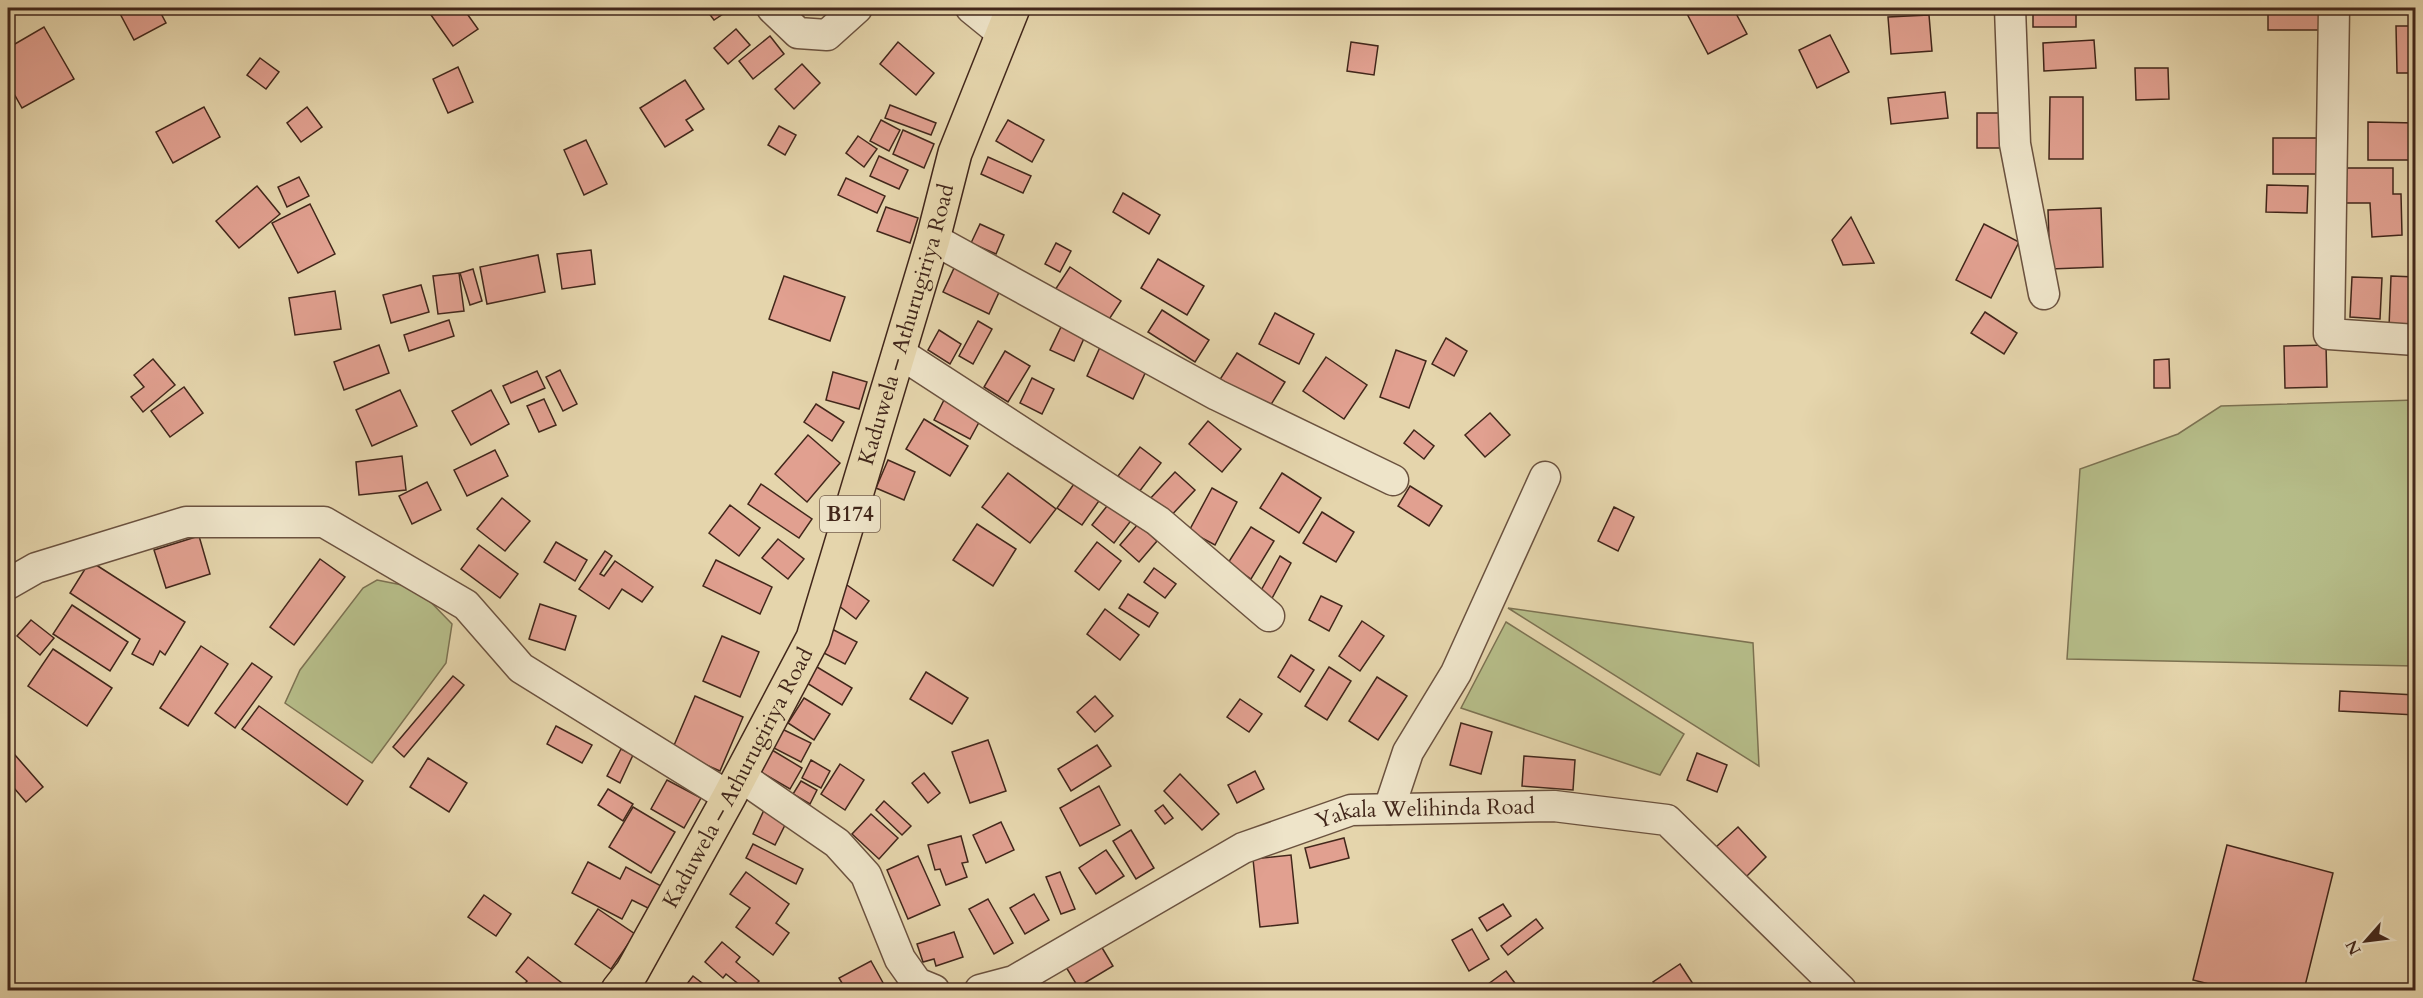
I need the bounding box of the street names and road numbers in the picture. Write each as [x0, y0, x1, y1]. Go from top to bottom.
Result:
street label: Kaduwela – Athurugiriya Road [851, 180, 962, 468]
road number: B174 [820, 496, 880, 532]
street label: Kaduwela – Athurugiriya Road [655, 642, 820, 913]
street label: Yakala Welihinda Road [1311, 791, 1535, 836]

